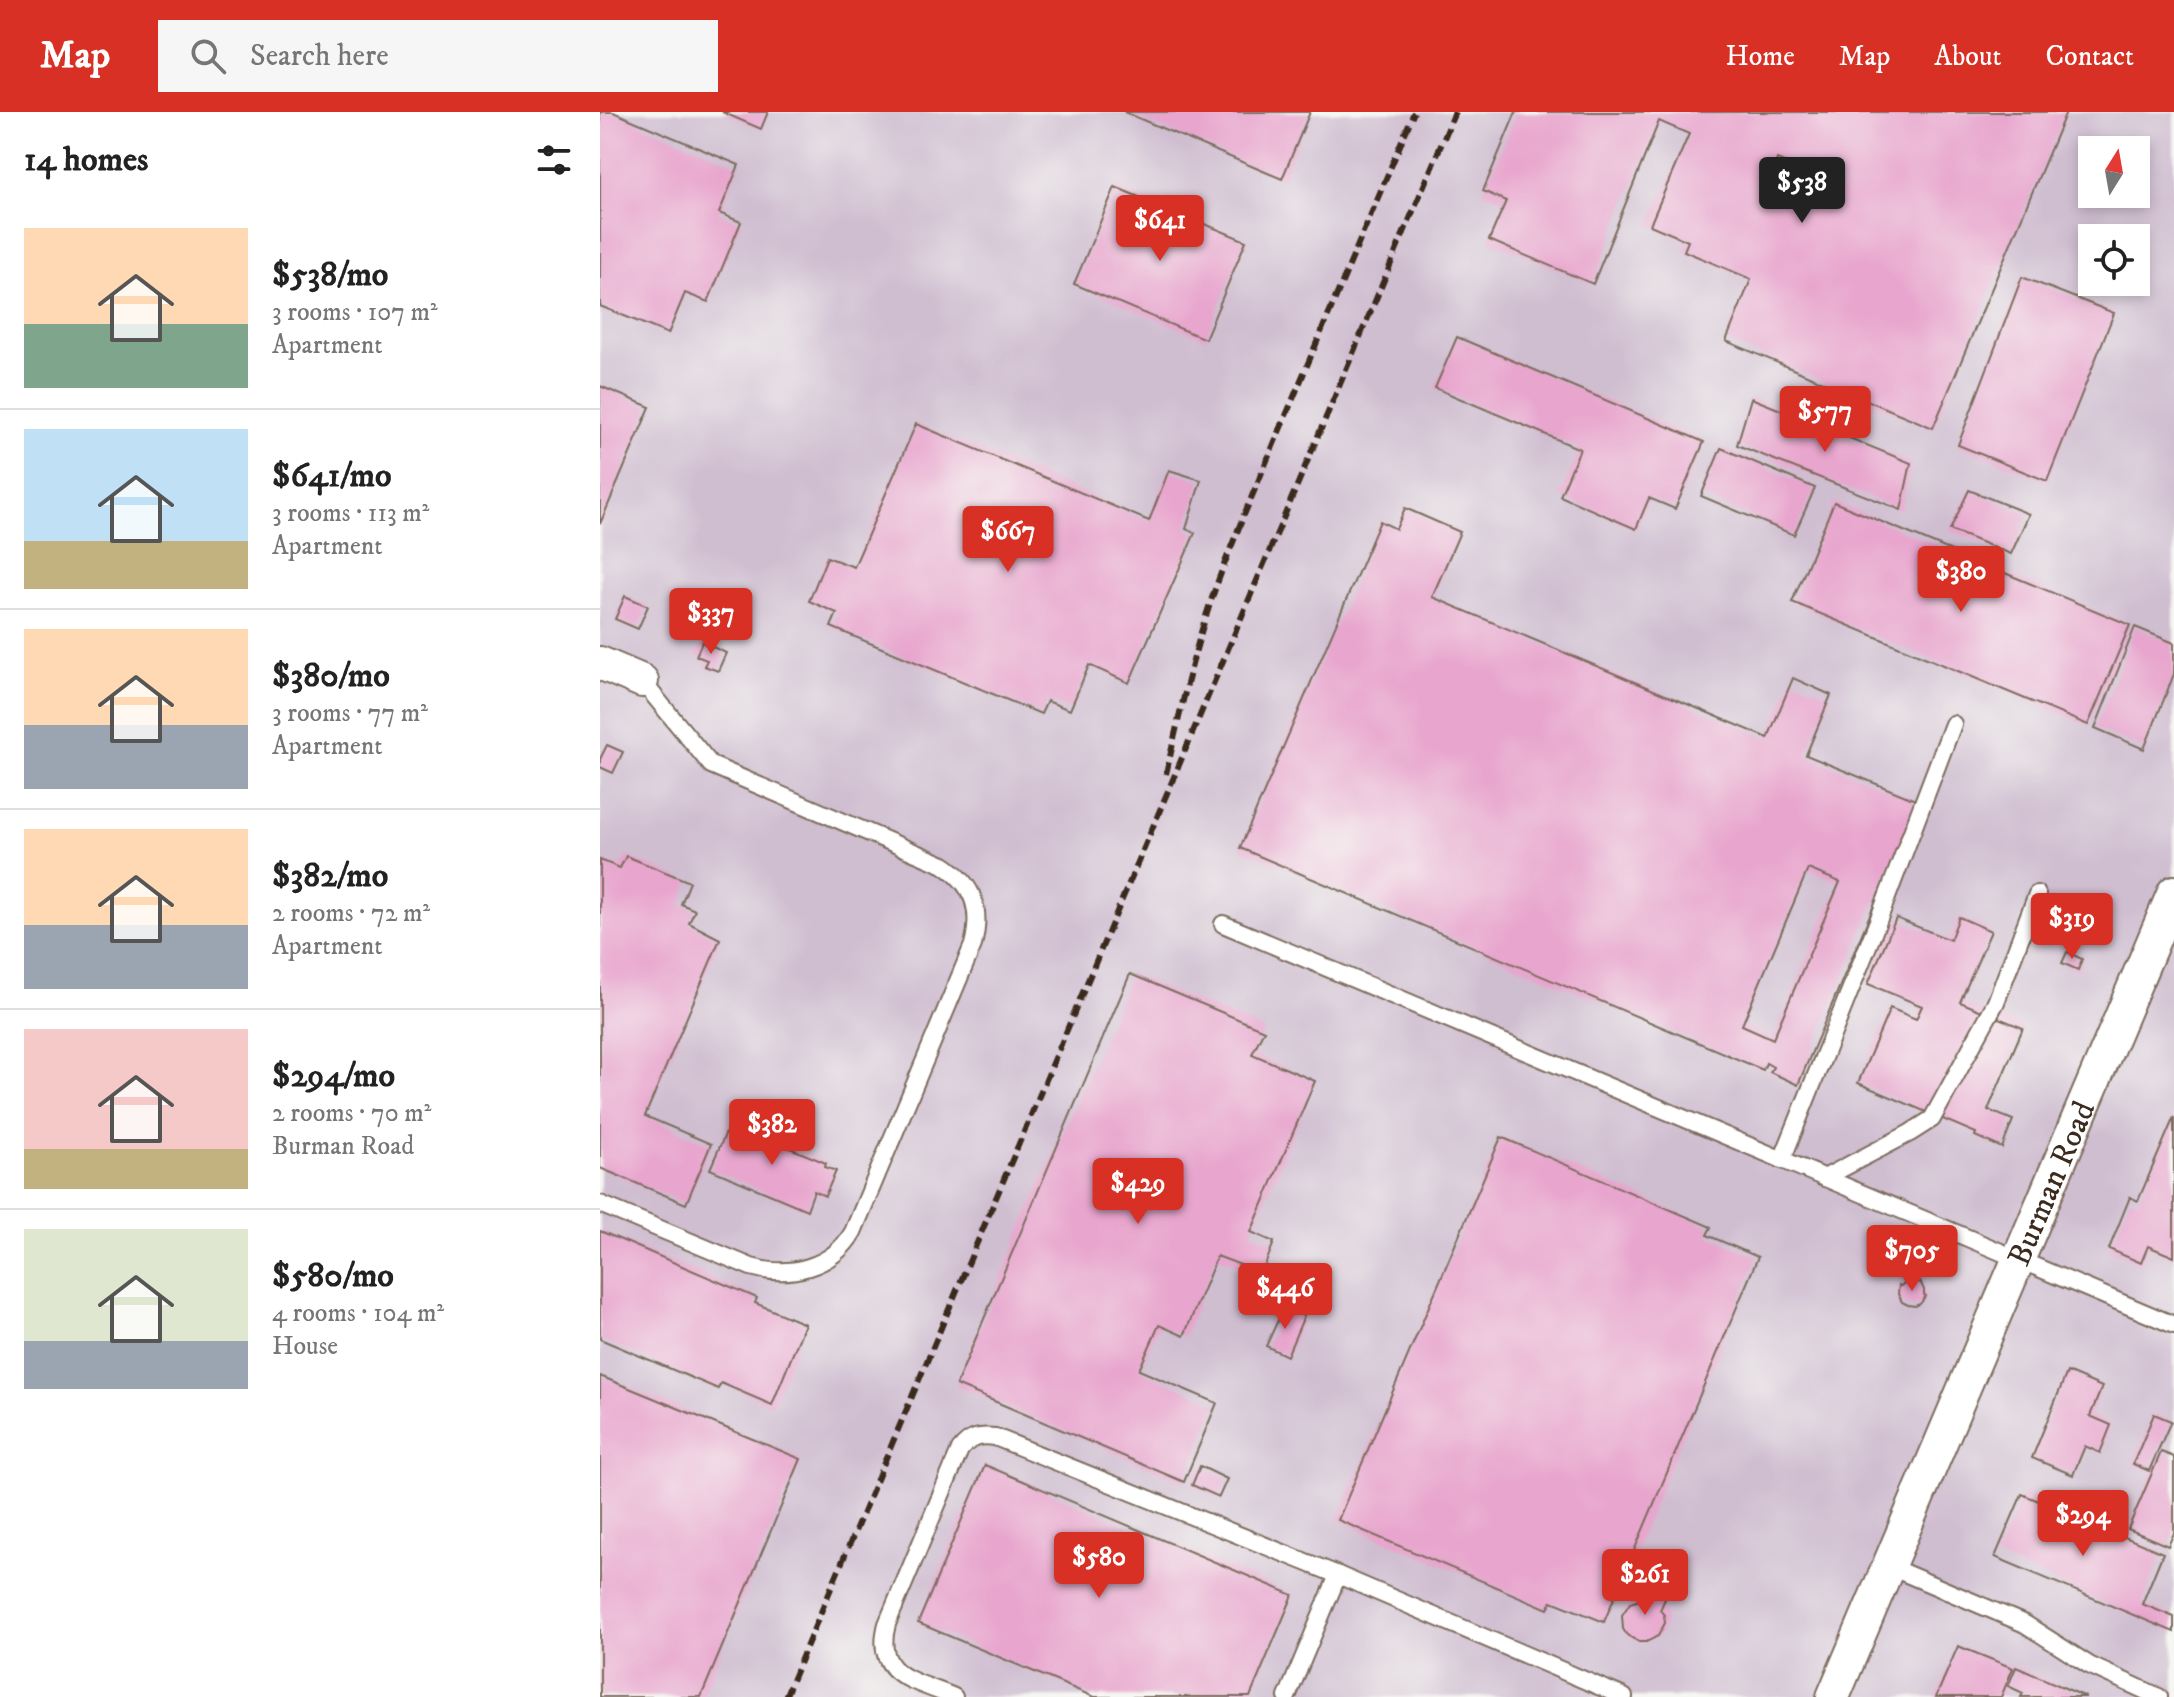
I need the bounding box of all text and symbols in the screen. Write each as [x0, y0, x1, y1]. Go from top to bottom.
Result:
search box [158, 20, 718, 92]
text: Map [40, 32, 110, 80]
icon: search [186, 34, 230, 78]
text: Search here [250, 38, 389, 75]
text: Home [1726, 39, 1795, 74]
text: Map [1839, 39, 1890, 74]
text: About [1934, 39, 2001, 74]
text: Contact [2045, 39, 2134, 74]
north arrow [2078, 136, 2150, 208]
map controls [2078, 136, 2150, 296]
icon: filters [532, 138, 576, 182]
text: 14 homes [24, 139, 148, 181]
pin: $538 [1755, 157, 1849, 225]
text: $538 [1777, 166, 1827, 199]
pin: $641 [1113, 195, 1207, 263]
text: $641 [1134, 204, 1186, 237]
button: locate [2078, 224, 2150, 296]
text: $538/mo [272, 254, 388, 296]
icon: home [88, 260, 184, 356]
text: 3 rooms · 107 m² [272, 296, 438, 329]
text: Apartment [272, 329, 383, 362]
pin: $577 [1778, 386, 1872, 454]
text: $577 [1798, 395, 1852, 428]
text: $641/mo [272, 455, 392, 497]
icon: home [88, 461, 184, 557]
text: 3 rooms · 113 m² [272, 497, 429, 530]
pin: $667 [961, 506, 1055, 574]
text: $667 [981, 515, 1035, 548]
text: Apartment [272, 530, 383, 563]
pin: $380 [1914, 546, 2008, 614]
text: $380 [1936, 555, 1986, 588]
pin: $337 [664, 588, 758, 656]
text: $337 [687, 597, 735, 630]
text: $380/mo [272, 655, 390, 697]
icon: home [88, 661, 184, 757]
text: 3 rooms · 77 m² [272, 697, 428, 730]
text: Apartment [272, 730, 383, 763]
text: $382/mo [272, 855, 388, 897]
icon: home [88, 861, 184, 957]
pin: $319 [2025, 893, 2119, 961]
text: 2 rooms · 72 m² [272, 897, 430, 930]
text: $319 [2049, 902, 2095, 935]
text: Apartment [272, 930, 383, 963]
text: $294/mo [272, 1055, 395, 1097]
icon: home [88, 1061, 184, 1157]
street label: Burman Road [2000, 1096, 2105, 1272]
text: 2 rooms · 70 m² [272, 1097, 431, 1130]
pin: $382 [725, 1099, 819, 1167]
text: $382 [747, 1108, 797, 1141]
text: Burman Road [272, 1130, 414, 1163]
pin: $429 [1091, 1158, 1185, 1226]
text: $429 [1111, 1167, 1165, 1200]
pin: $705 [1865, 1225, 1959, 1293]
text: $705 [1885, 1234, 1939, 1267]
text: $580/mo [272, 1255, 394, 1297]
icon: home [88, 1261, 184, 1357]
pin: $446 [1238, 1263, 1332, 1331]
text: $446 [1256, 1272, 1314, 1305]
text: 4 rooms · 104 m² [272, 1297, 444, 1330]
text: House [272, 1330, 338, 1363]
pin: $294 [2036, 1490, 2130, 1558]
text: $294 [2056, 1499, 2110, 1532]
pin: $580 [1052, 1532, 1146, 1600]
text: $580 [1072, 1541, 1126, 1574]
pin: $261 [1598, 1549, 1692, 1617]
text: $261 [1620, 1558, 1670, 1591]

